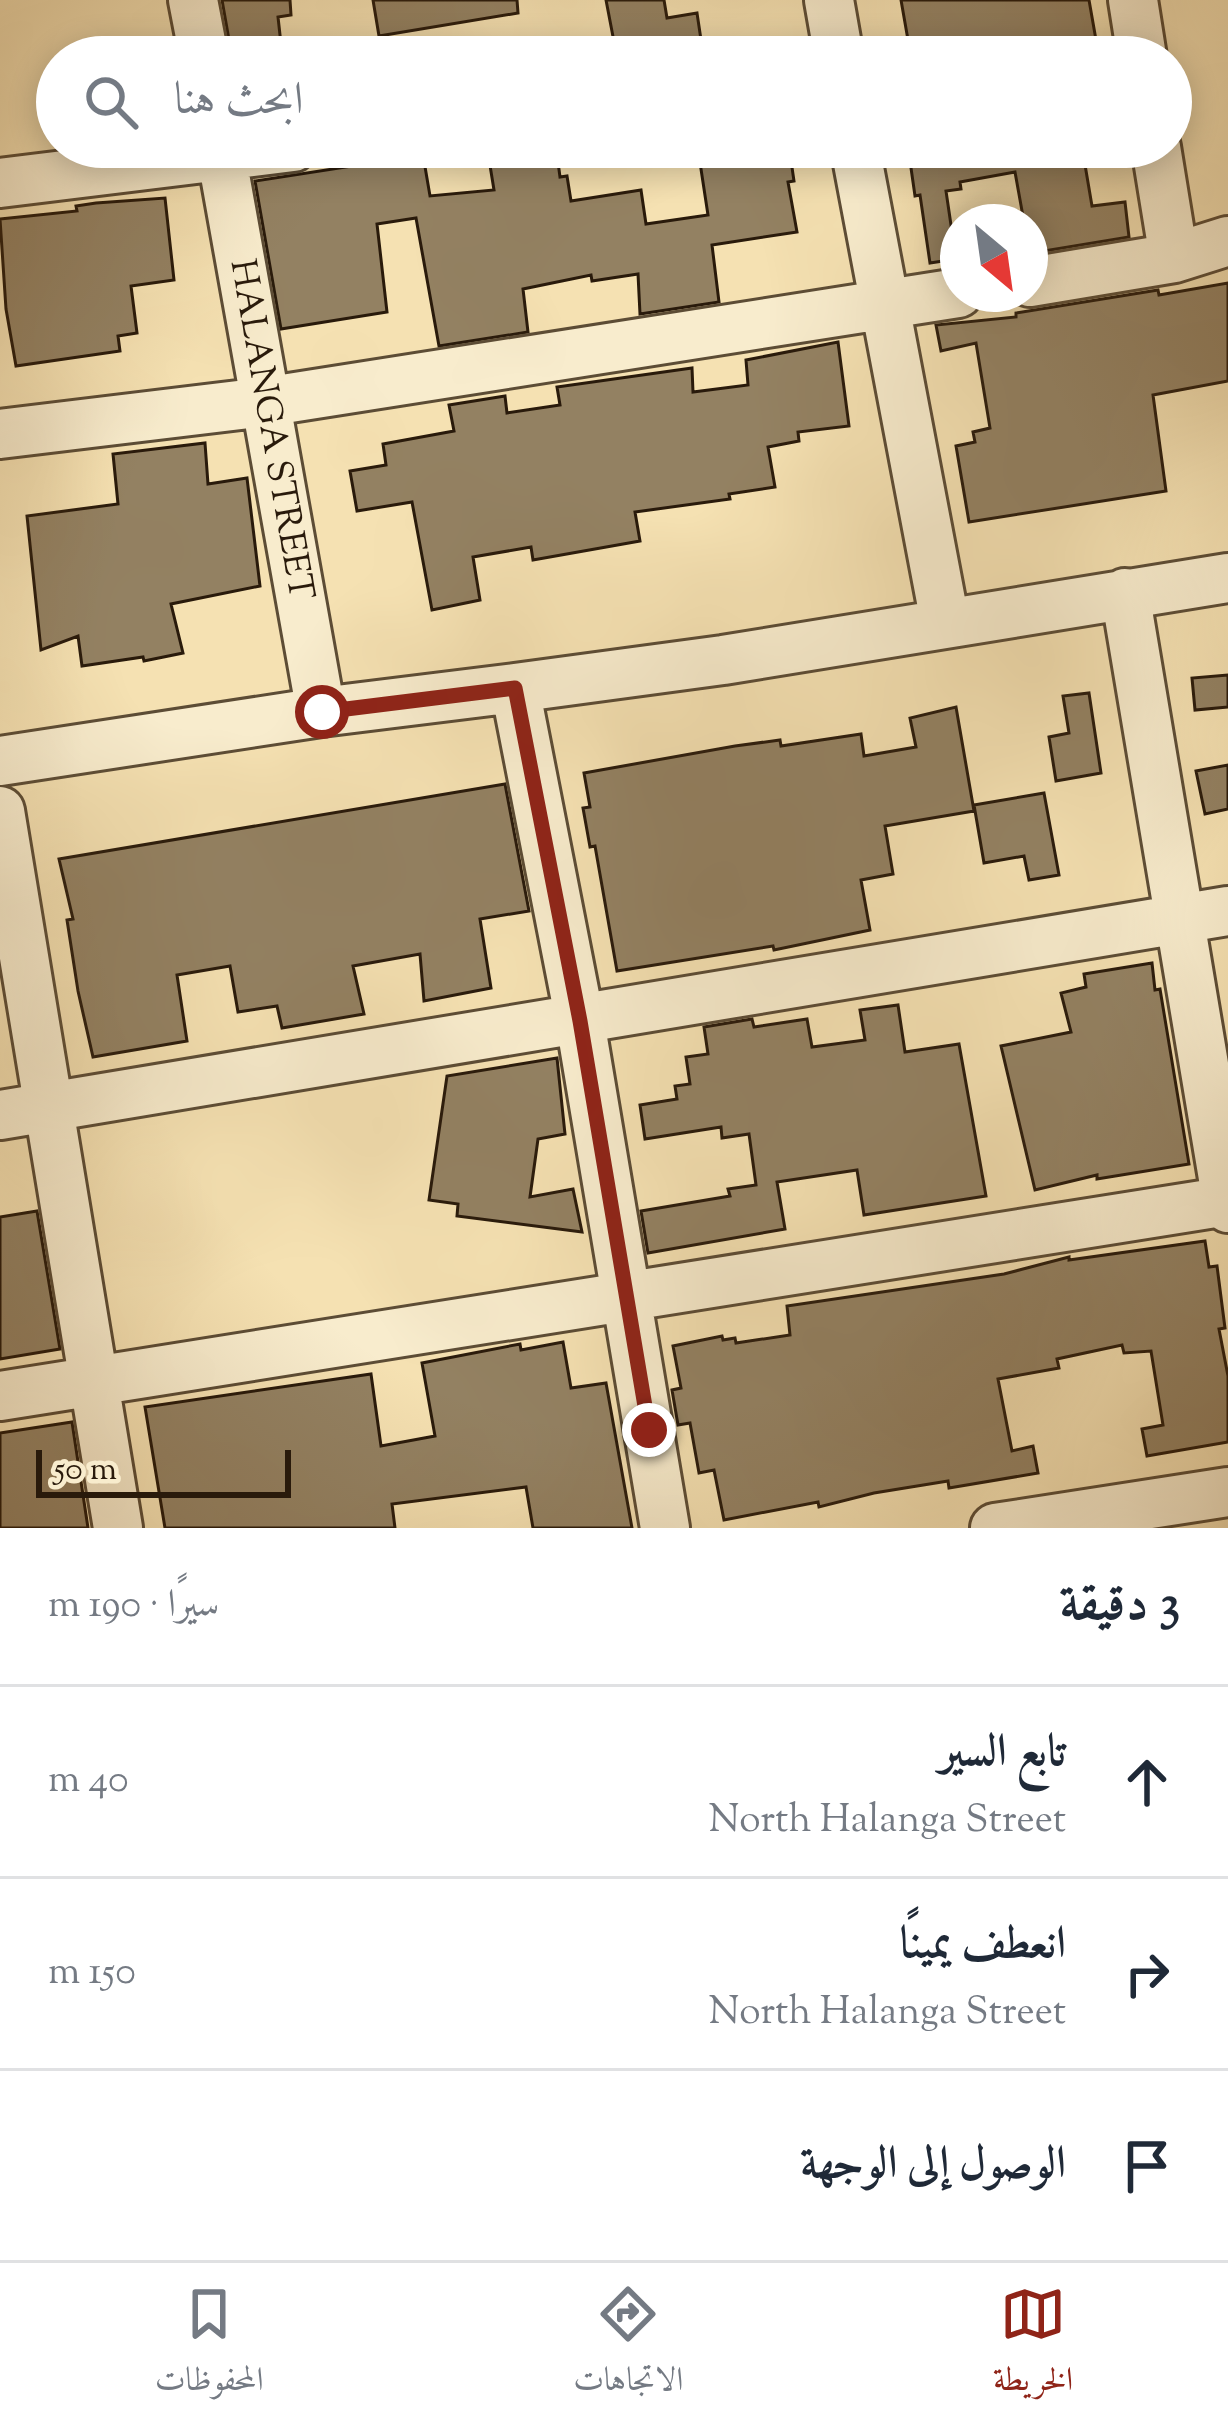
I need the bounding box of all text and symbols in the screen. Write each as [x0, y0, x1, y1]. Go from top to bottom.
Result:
search box [36, 36, 1192, 168]
icon: search [78, 69, 144, 135]
text: ابحث هنا [174, 70, 304, 135]
north arrow [940, 204, 1048, 312]
street label: HALANGA STREET [214, 256, 326, 604]
route start [295, 685, 349, 739]
route end [622, 1403, 676, 1457]
scale bar [36, 1444, 291, 1497]
text: 50 m [54, 1447, 117, 1495]
text: 3 دقيقة [1059, 1570, 1180, 1643]
text: سيرًا · 190 m [48, 1579, 220, 1635]
text: تابع السير [939, 1722, 1066, 1787]
icon: ahead [1114, 1749, 1180, 1815]
text: 40 m [48, 1754, 129, 1810]
text: North Halanga Street [709, 1794, 1066, 1850]
text: انعطف يمينًا [900, 1914, 1066, 1979]
icon: right [1114, 1941, 1180, 2007]
text: 150 m [48, 1946, 136, 2002]
text: North Halanga Street [709, 1986, 1066, 2042]
icon: arrive [1114, 2133, 1180, 2199]
text: الوصول إلى الوجهة [800, 2134, 1066, 2199]
tab: المحفوظات [155, 2281, 264, 2411]
tab: الاتجاهات [573, 2281, 683, 2411]
tab: الخريطة [993, 2281, 1073, 2411]

